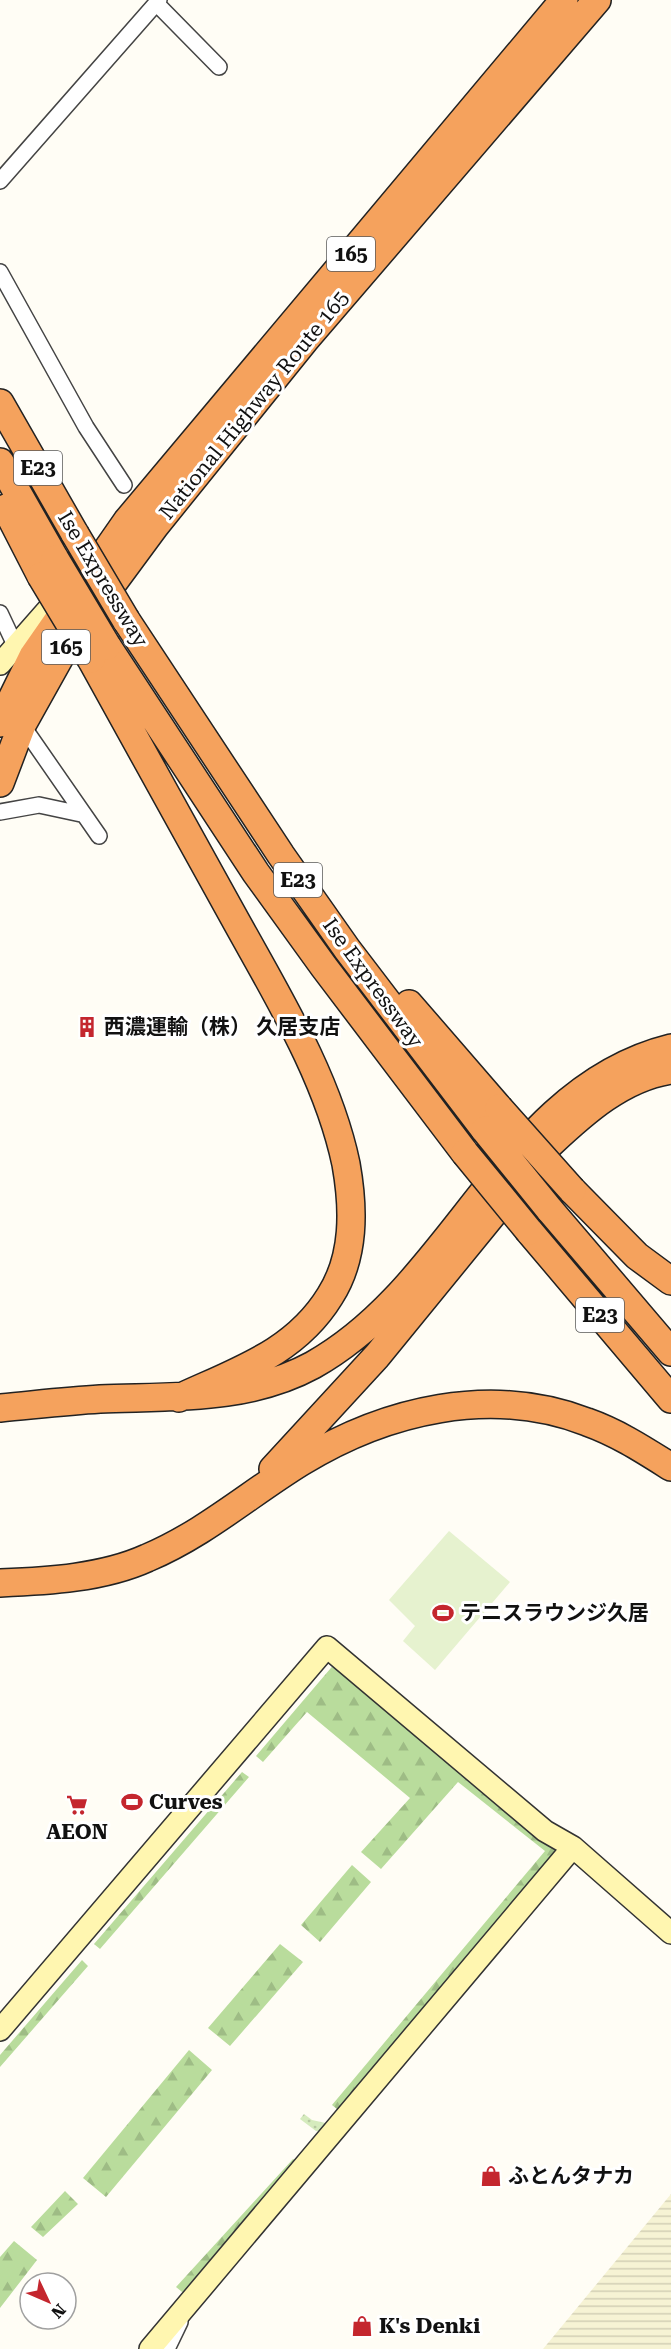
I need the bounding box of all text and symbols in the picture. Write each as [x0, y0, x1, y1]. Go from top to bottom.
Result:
road number: 165 [327, 237, 375, 271]
street label: National Highway Route 165 [154, 286, 354, 524]
road number: E23 [14, 451, 62, 485]
street label: Ise Expressway [53, 507, 153, 652]
road number: 165 [42, 630, 90, 664]
road number: E23 [274, 863, 322, 897]
street label: Ise Expressway [318, 914, 428, 1053]
building icon: 西濃運輸（株） 久居支店 [75, 1015, 99, 1039]
place label: 西濃運輸（株） 久居支店 [104, 1015, 340, 1039]
road number: E23 [576, 1298, 624, 1332]
sports icon: テニスラウンジ久居 [431, 1601, 455, 1625]
place label: テニスラウンジ久居 [460, 1601, 649, 1625]
sports icon: Curves [120, 1790, 144, 1814]
place label: Curves [149, 1790, 223, 1814]
supermarket icon: AEON [65, 1793, 89, 1817]
place label: AEON [46, 1820, 108, 1844]
shop icon: ふとんタナカ [479, 2164, 503, 2188]
place label: ふとんタナカ [508, 2164, 634, 2188]
north arrow [18, 2271, 78, 2331]
text: N [47, 2300, 70, 2322]
shop icon: K's Denki [350, 2314, 374, 2338]
place label: K's Denki [379, 2314, 480, 2338]

